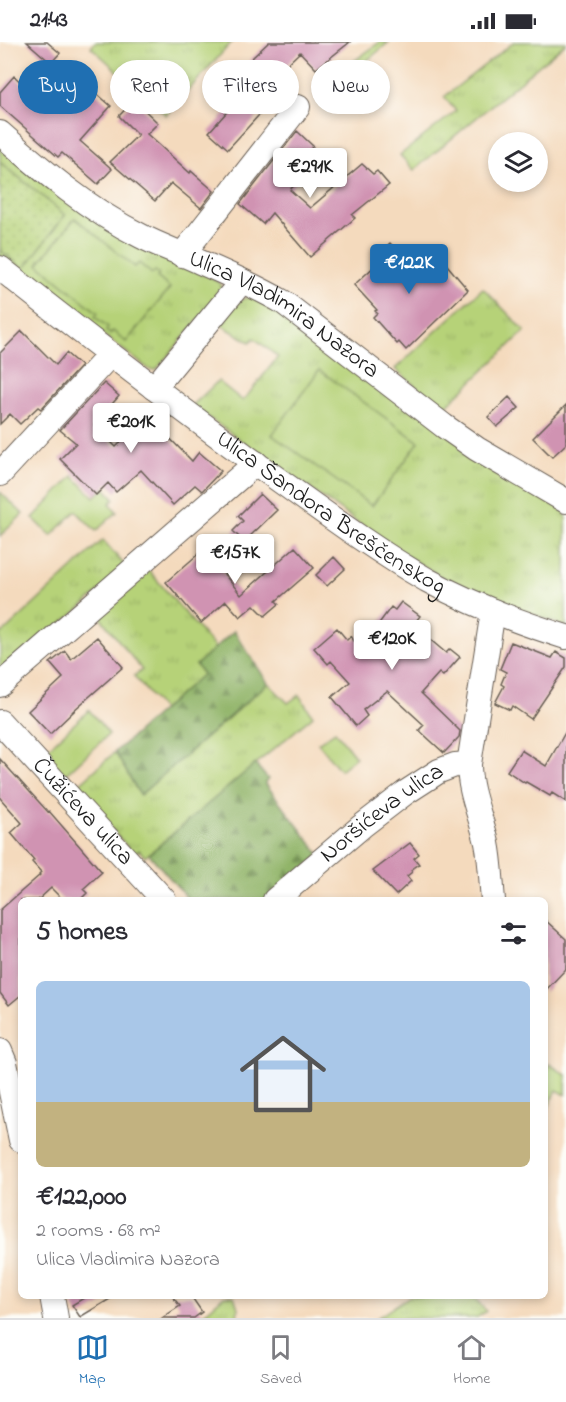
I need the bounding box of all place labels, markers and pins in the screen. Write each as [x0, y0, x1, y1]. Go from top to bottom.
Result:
pin: €291K [268, 148, 352, 199]
pin: €122K [367, 244, 451, 295]
pin: €201K [89, 403, 173, 454]
pin: €157K [193, 534, 277, 585]
pin: €120K [350, 620, 434, 671]

